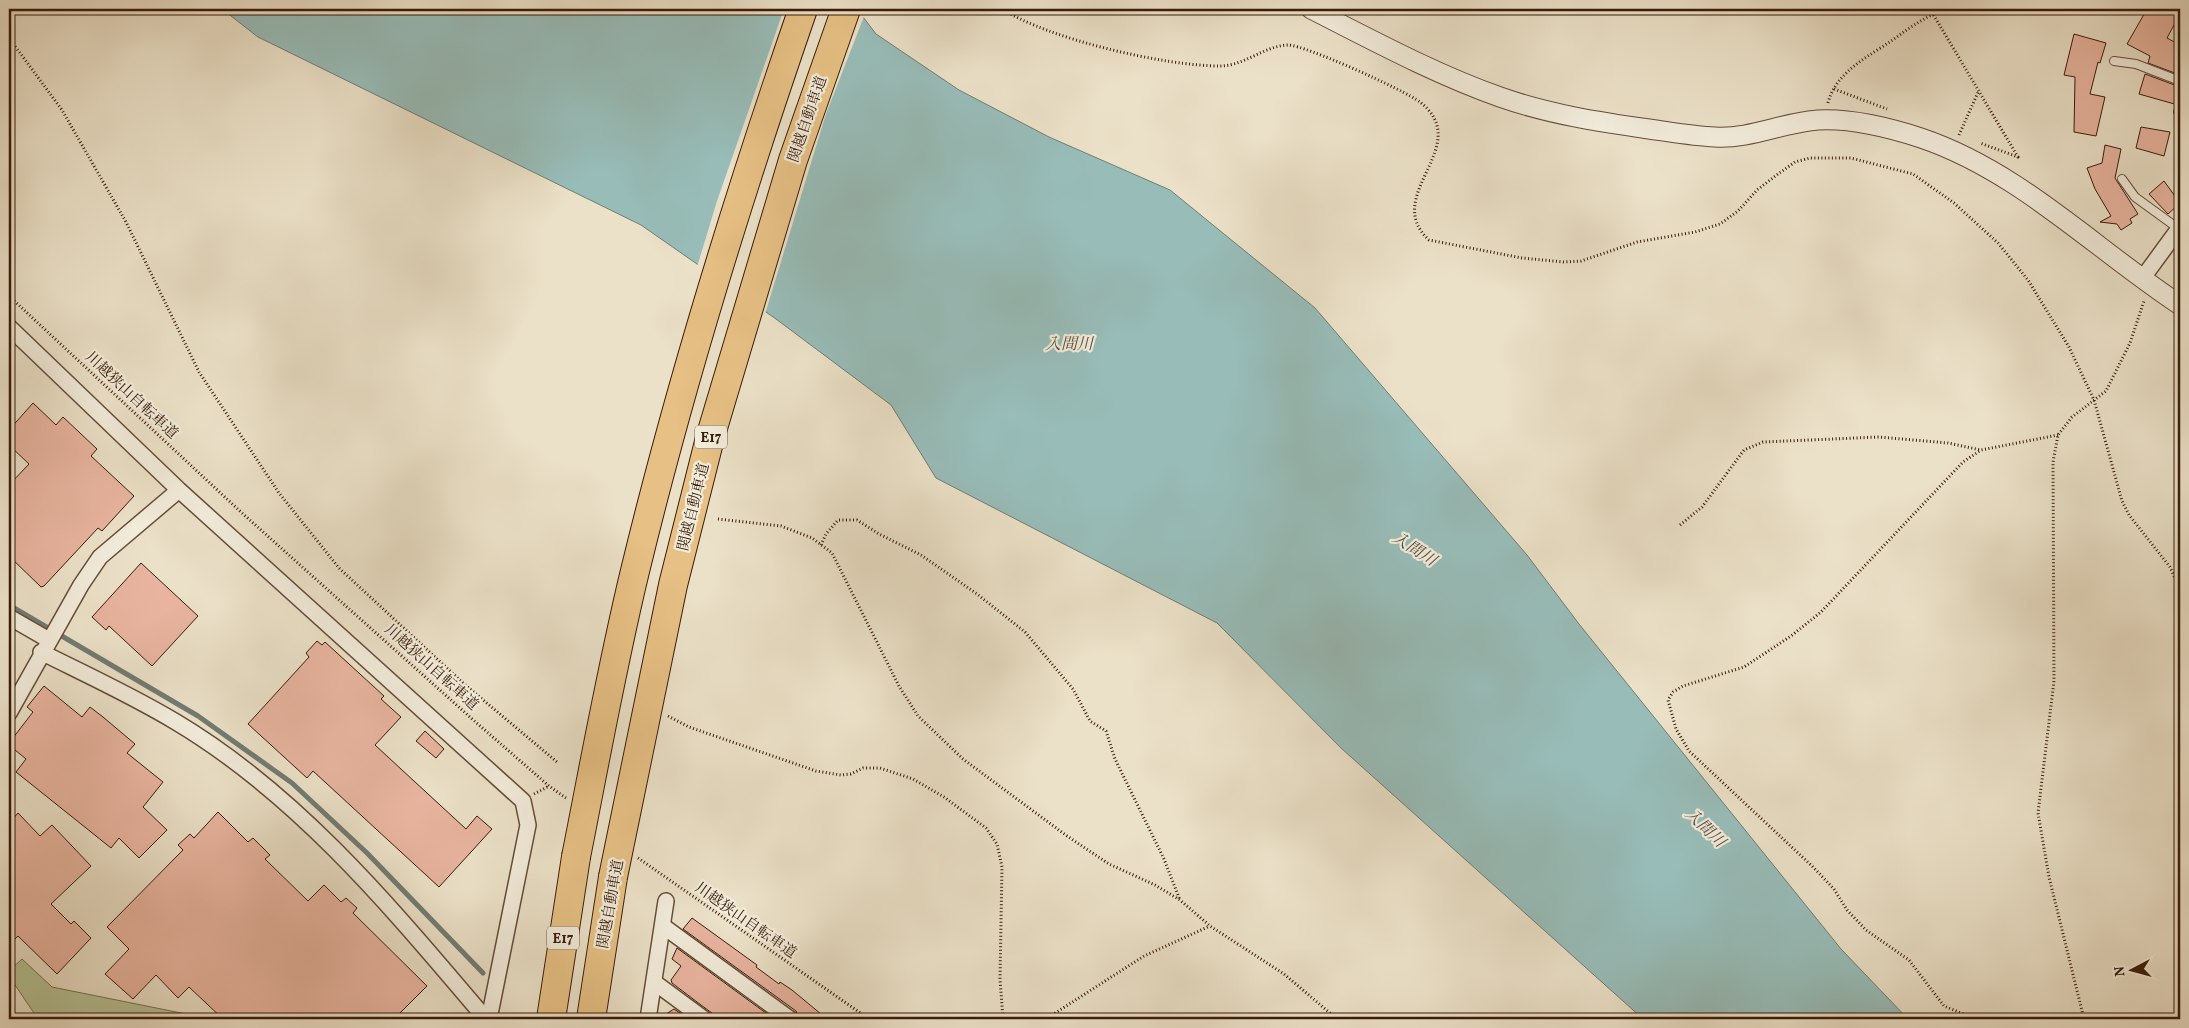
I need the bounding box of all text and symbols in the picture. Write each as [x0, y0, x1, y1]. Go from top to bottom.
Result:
street label: 関越自動車道 [784, 74, 833, 165]
water label: 入間川 [1045, 334, 1095, 356]
street label: 川越狭山自転車道 [80, 347, 182, 445]
road number: E17 [695, 426, 727, 448]
street label: 関越自動車道 [673, 461, 716, 554]
water label: 入間川 [1388, 527, 1442, 573]
street label: 川越狭山自転車道 [379, 620, 483, 716]
water label: 入間川 [1680, 804, 1731, 854]
street label: 関越自動車道 [593, 858, 630, 950]
street label: 川越狭山自転車道 [690, 878, 800, 964]
road number: E17 [547, 926, 579, 950]
north arrow [2106, 946, 2156, 996]
text: N [2111, 965, 2131, 977]

